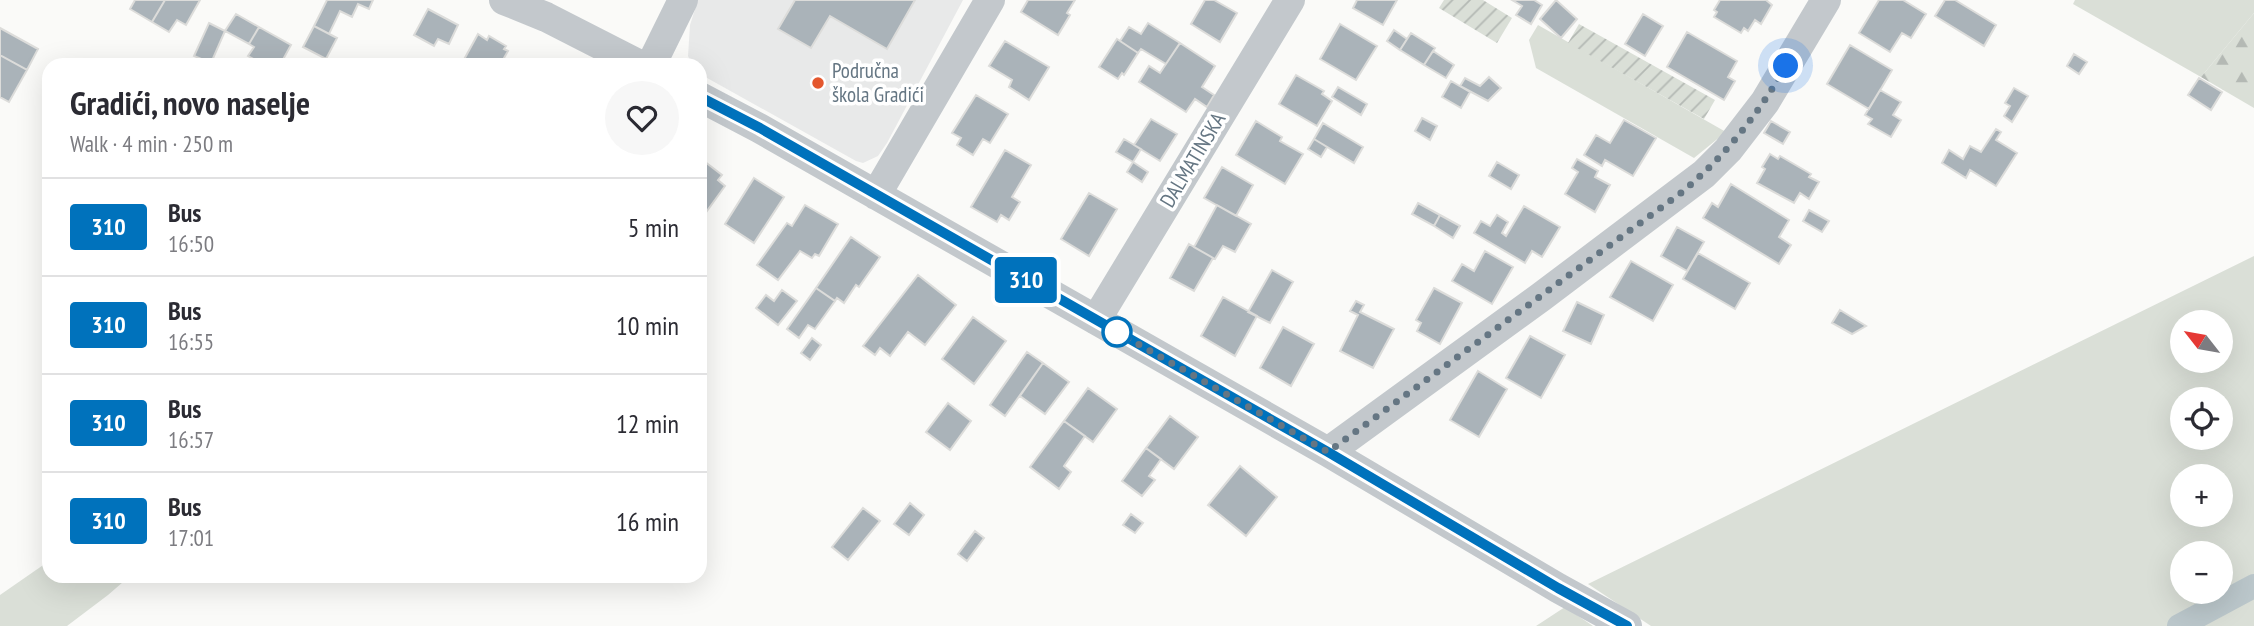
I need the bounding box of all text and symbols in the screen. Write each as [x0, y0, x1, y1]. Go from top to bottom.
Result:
your location [1768, 48, 1803, 83]
place label: Područna škola Gradići [832, 57, 924, 108]
marker: Područna škola Gradići [810, 75, 826, 91]
text: Gradići, novo naselje [70, 81, 310, 124]
button: heart [605, 81, 679, 155]
street label: DALMATINSKA [1154, 107, 1231, 212]
text: Walk · 4 min · 250 m [70, 129, 233, 158]
text: Bus [168, 196, 201, 229]
text: 310 [91, 211, 126, 242]
text: 5 min [628, 211, 679, 244]
text: 16:50 [168, 229, 214, 258]
line badge: 310 [986, 257, 1066, 303]
text: 310 [1009, 264, 1043, 295]
text: Bus [168, 294, 201, 327]
text: 310 [91, 309, 126, 340]
text: 10 min [616, 309, 679, 342]
north arrow [2170, 310, 2233, 373]
map controls [2170, 310, 2233, 604]
unlabelled marker [1102, 317, 1132, 347]
text: 16:55 [168, 327, 214, 356]
button: locate [2170, 387, 2233, 450]
text: Bus [168, 392, 201, 425]
text: 310 [91, 407, 126, 438]
text: 12 min [616, 407, 679, 440]
text: 16:57 [168, 425, 214, 454]
button: + [2170, 464, 2233, 527]
text: Bus [168, 490, 201, 523]
text: 310 [91, 505, 126, 536]
text: 16 min [616, 505, 679, 538]
text: 17:01 [168, 523, 214, 552]
button: − [2170, 541, 2233, 604]

